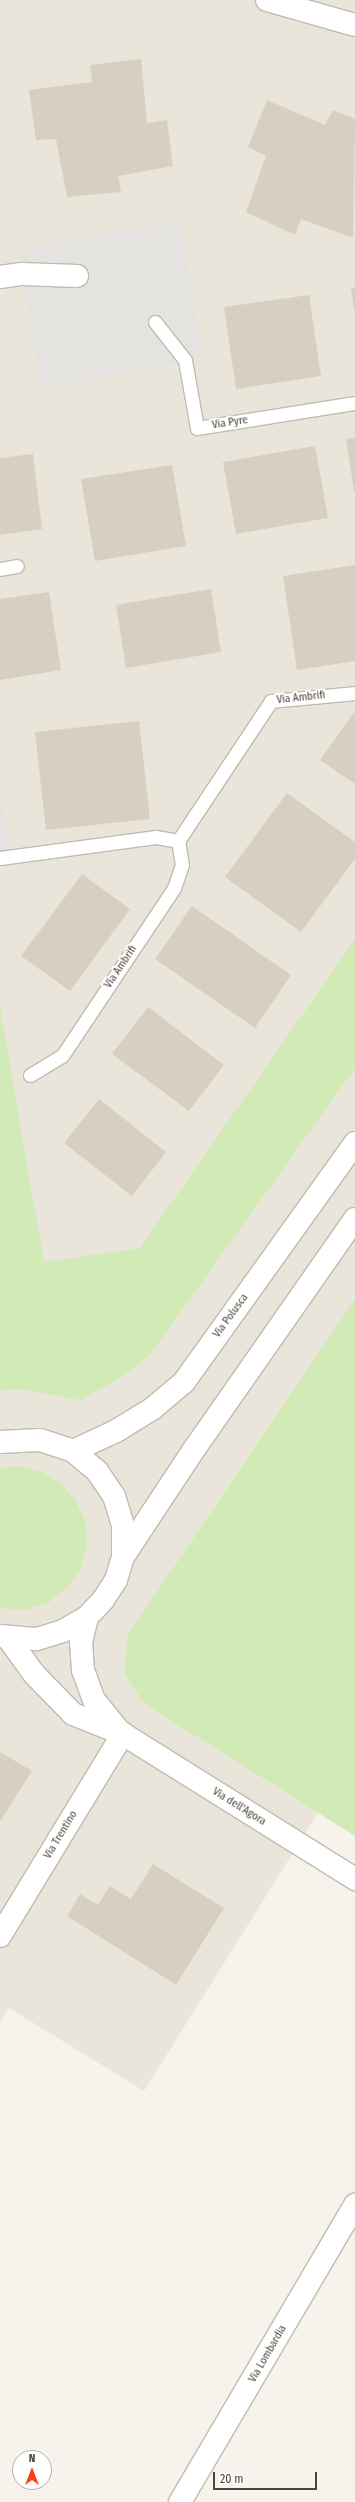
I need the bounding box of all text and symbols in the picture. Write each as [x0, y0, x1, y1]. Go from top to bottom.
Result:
street label: Via Pyre [211, 414, 249, 432]
street label: Via Ambrifi [276, 689, 326, 707]
street label: Via Ambrifi [102, 943, 140, 991]
street label: Via Polusca [211, 1292, 251, 1340]
street label: Via dell'Agora [210, 1785, 268, 1829]
street label: Via Trentino [41, 1809, 81, 1861]
street label: Via Lombardia [246, 2323, 290, 2385]
north arrow [12, 2450, 52, 2490]
text: N [29, 2452, 35, 2465]
scale bar [215, 2464, 319, 2490]
text: 20 m [220, 2472, 244, 2486]

